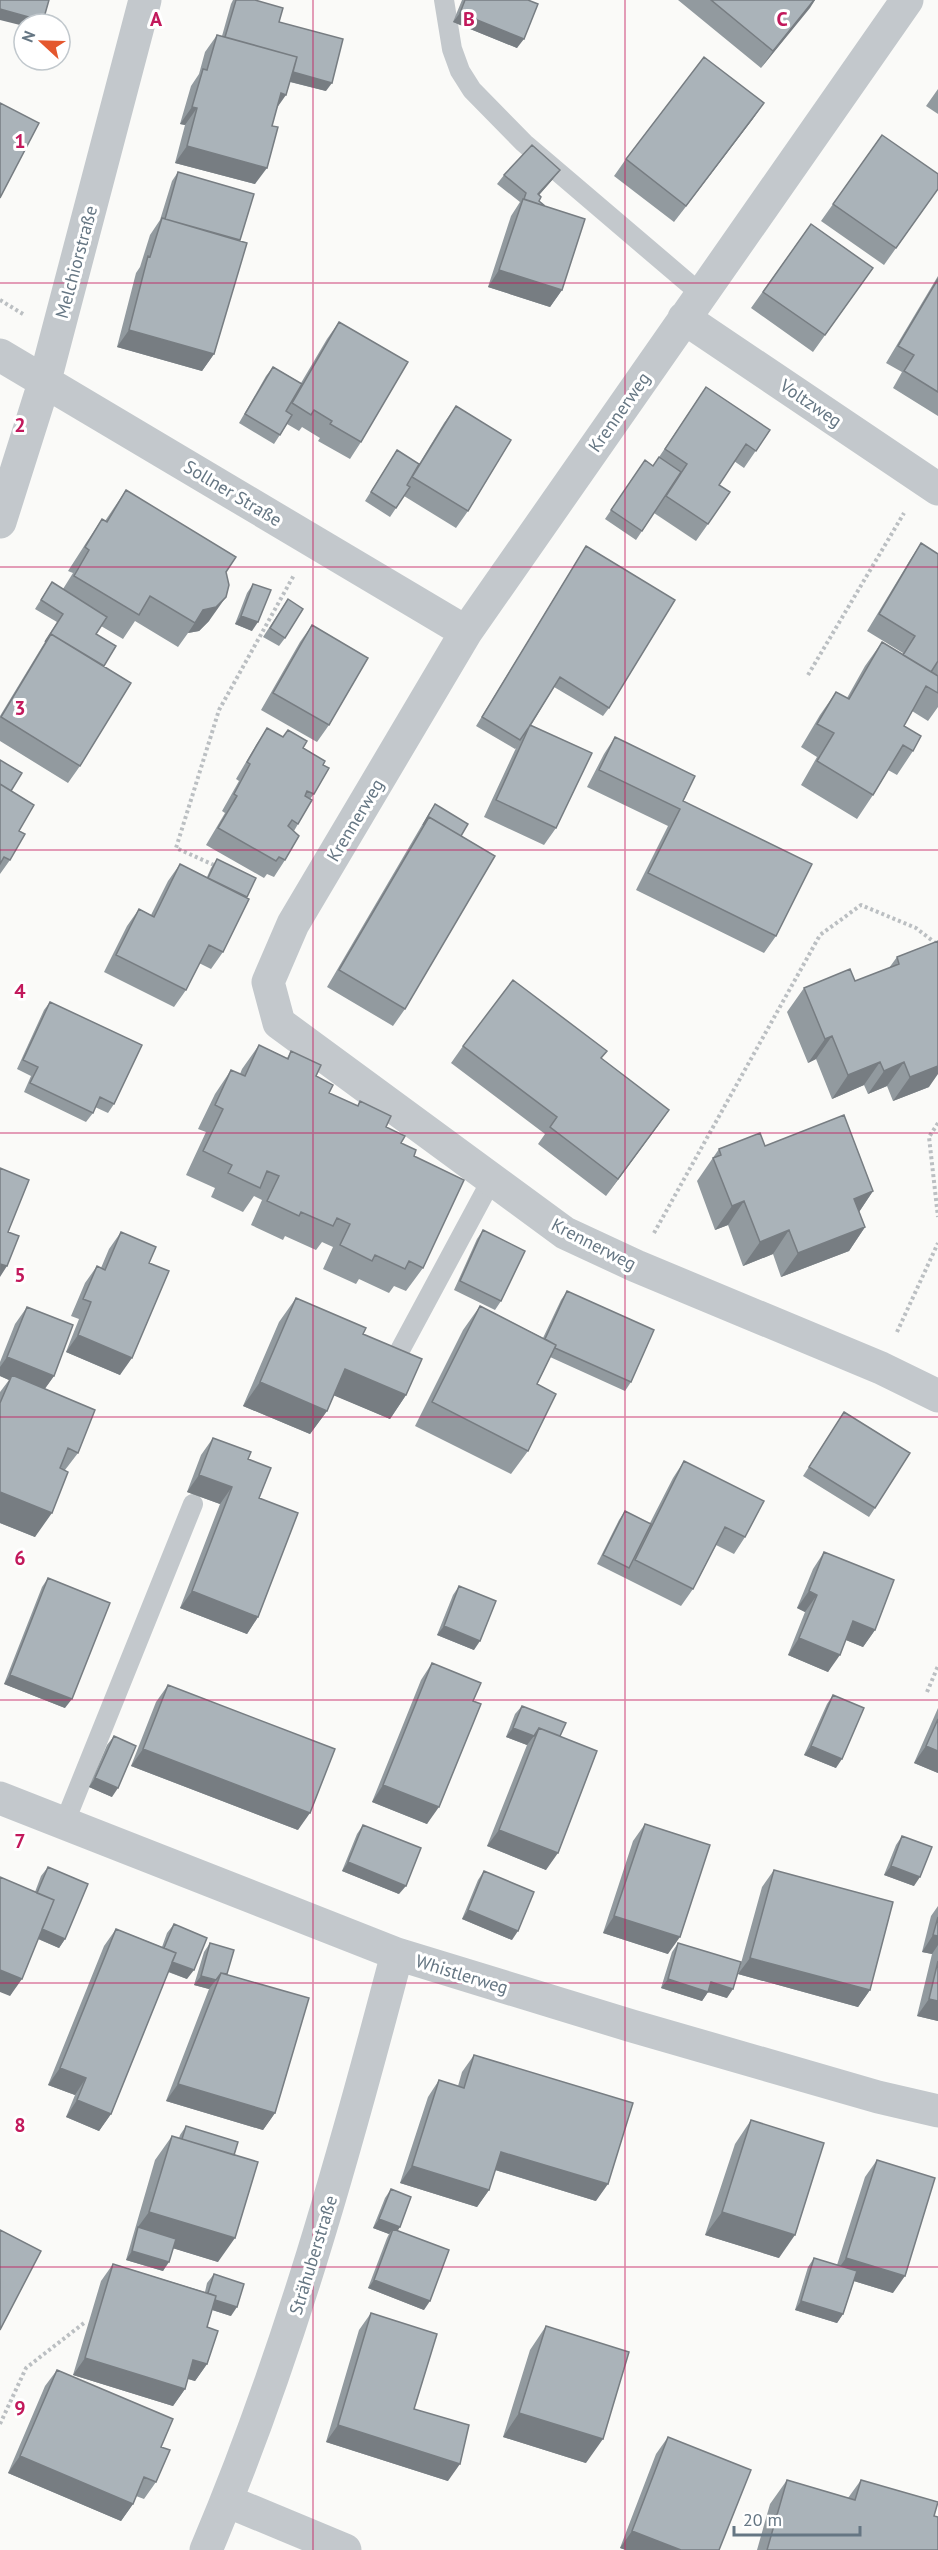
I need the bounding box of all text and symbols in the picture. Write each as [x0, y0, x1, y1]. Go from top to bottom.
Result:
text: A [150, 6, 163, 32]
text: B [463, 6, 475, 32]
text: C [776, 6, 788, 32]
north arrow [12, 12, 72, 72]
text: N [17, 28, 39, 45]
text: 1 [14, 128, 26, 154]
street label: Melchiorstraße [50, 203, 102, 321]
street label: Krennerweg [583, 368, 655, 456]
street label: Voltzweg [775, 373, 846, 432]
text: 2 [14, 412, 26, 438]
street label: Sollner Straße [180, 455, 286, 531]
text: 3 [14, 695, 26, 721]
street label: Krennerweg [321, 775, 389, 865]
text: 4 [14, 978, 26, 1004]
street label: Krennerweg [548, 1213, 640, 1275]
text: 5 [14, 1262, 26, 1288]
text: 6 [14, 1545, 26, 1571]
text: 7 [14, 1828, 26, 1854]
street label: Whistlerweg [413, 1949, 511, 1999]
text: 8 [14, 2112, 26, 2138]
street label: Strähuberstraße [284, 2192, 342, 2318]
text: 9 [14, 2395, 26, 2421]
scale bar [734, 2499, 860, 2537]
text: 20 m [743, 2508, 782, 2531]

